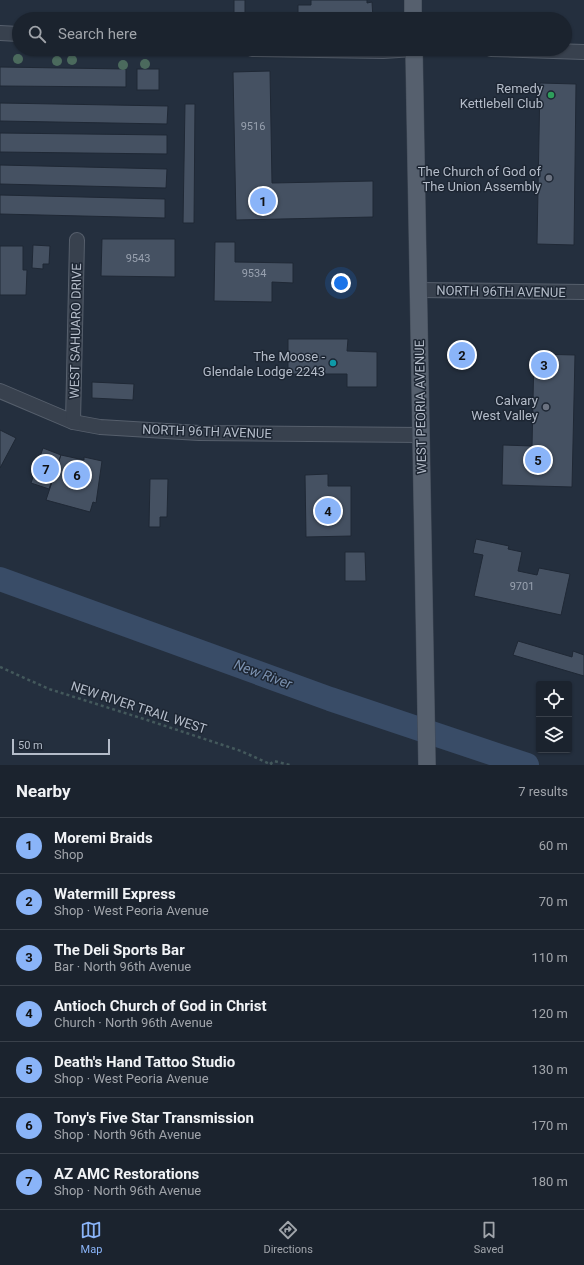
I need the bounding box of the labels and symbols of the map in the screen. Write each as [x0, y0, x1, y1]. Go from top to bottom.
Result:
place label: Remedy Kettlebell Club [460, 81, 543, 111]
marker: Remedy Kettlebell Club [546, 90, 556, 100]
house number: 9516 [241, 120, 265, 133]
place label: The Church of God of The Union Assembly [418, 164, 541, 194]
marker: The Church of God of The Union Assembly [544, 173, 554, 183]
pin: 1 [250, 186, 276, 216]
house number: 9543 [126, 252, 150, 265]
street label: WEST SAHUARO DRIVE [67, 263, 84, 399]
house number: 9534 [242, 267, 266, 280]
your location [331, 273, 351, 293]
street label: NORTH 96TH AVENUE [436, 283, 566, 300]
street label: WEST PEORIA AVENUE [412, 340, 429, 474]
pin: 2 [449, 340, 475, 370]
place label: The Moose - Glendale Lodge 2243 [203, 349, 325, 379]
pin: 3 [531, 350, 557, 380]
marker: The Moose - Glendale Lodge 2243 [328, 358, 338, 368]
place label: Calvary West Valley [471, 393, 538, 423]
marker: Calvary West Valley [541, 402, 551, 412]
street label: NORTH 96TH AVENUE [142, 422, 272, 441]
pin: 5 [525, 445, 551, 475]
pin: 7 [33, 454, 59, 484]
pin: 6 [64, 460, 90, 490]
pin: 4 [315, 496, 341, 526]
house number: 9701 [510, 580, 534, 593]
water label: New River [232, 656, 295, 692]
street label: NEW RIVER TRAIL WEST [69, 678, 209, 737]
scale bar [12, 737, 110, 756]

